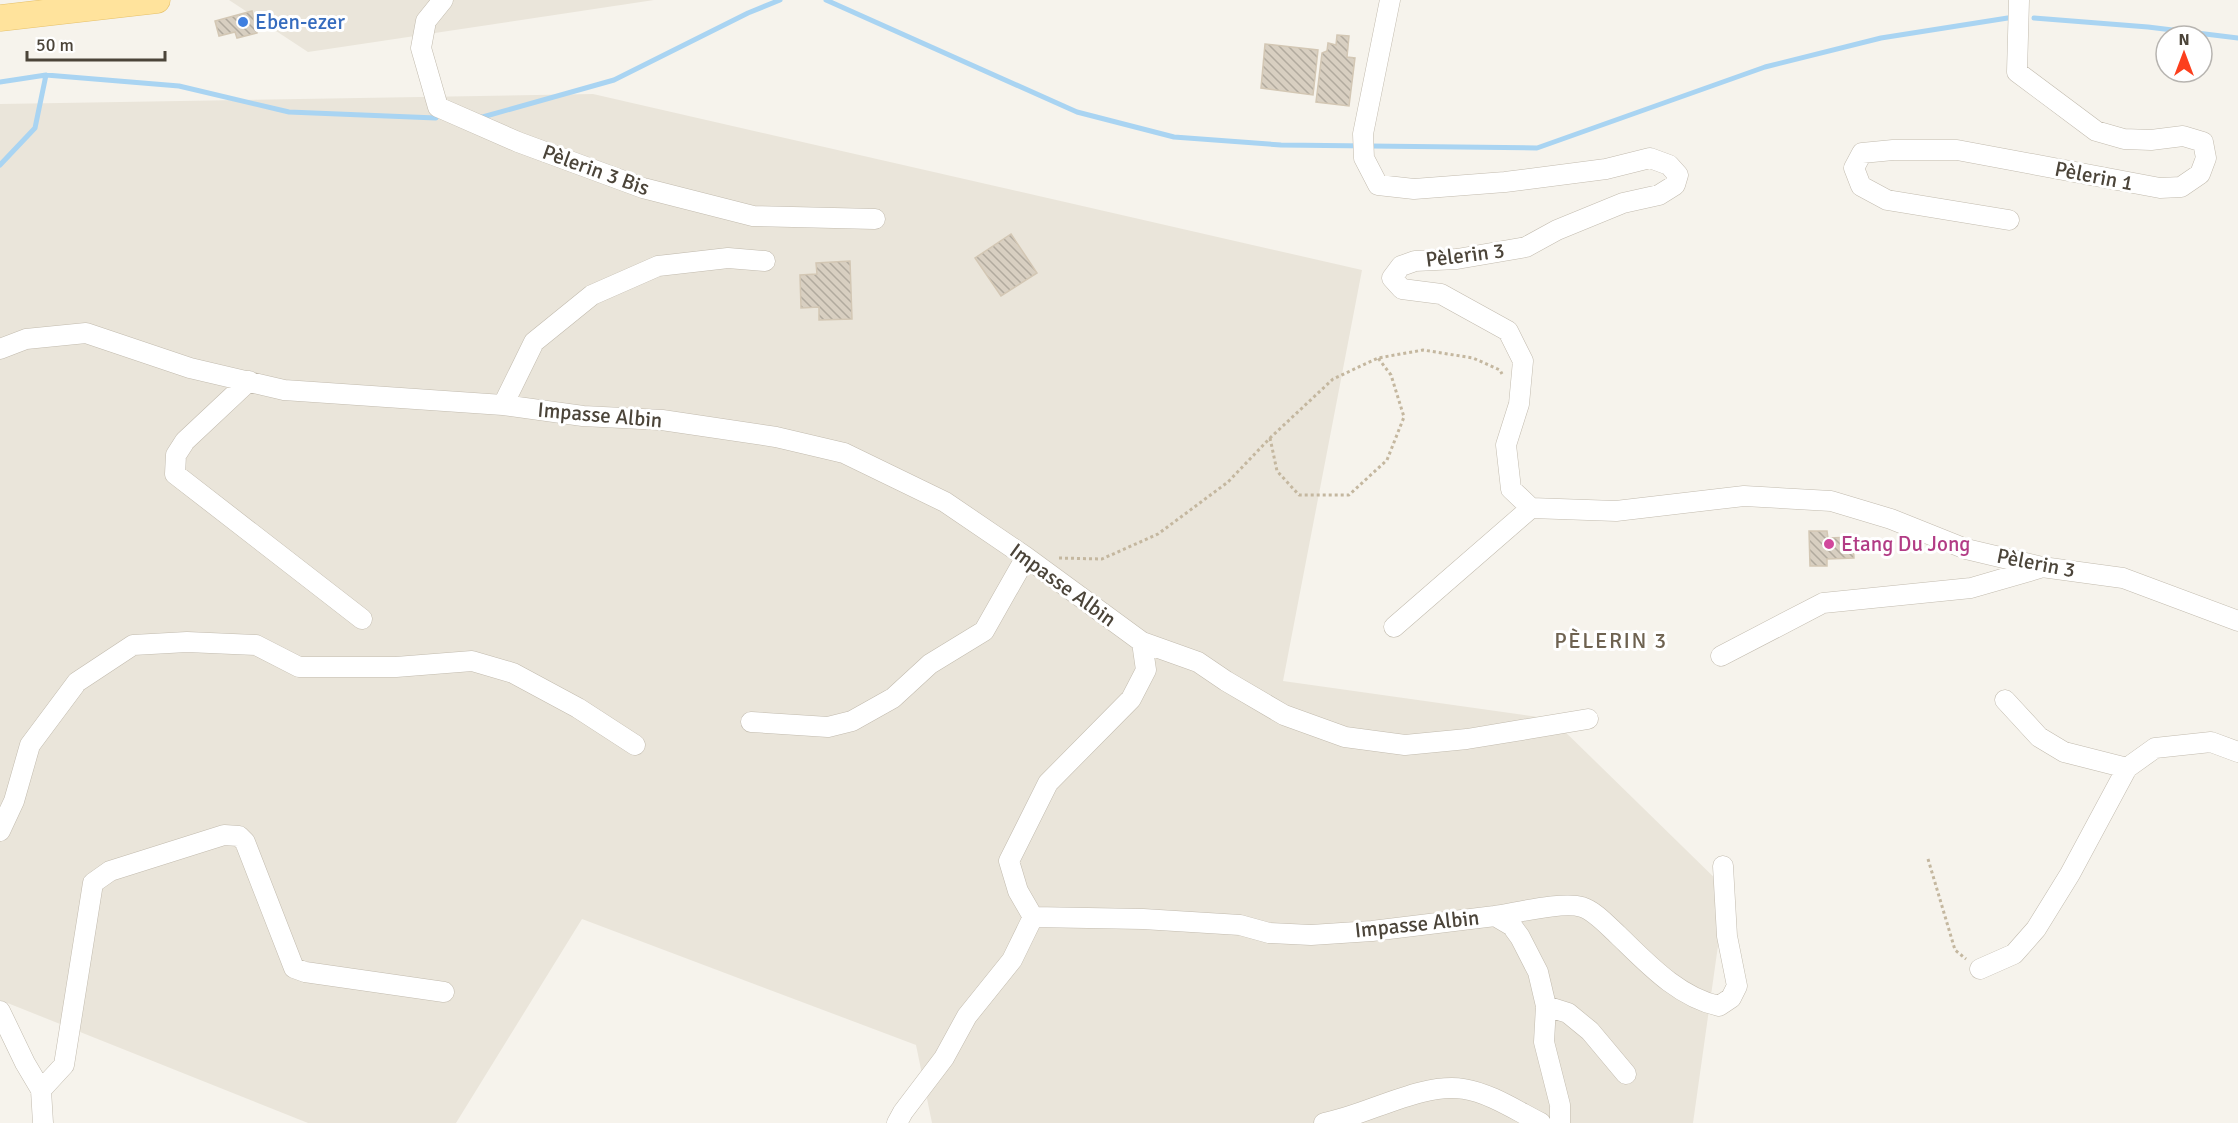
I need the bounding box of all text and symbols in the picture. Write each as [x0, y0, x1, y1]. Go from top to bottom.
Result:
place label: Eben-ezer [255, 9, 345, 35]
marker: Eben-ezer [236, 15, 250, 29]
scale bar [27, 24, 165, 62]
north arrow [2154, 24, 2214, 84]
text: N [2178, 30, 2190, 50]
text: 50 m [36, 34, 74, 56]
street label: Pèlerin 3 Bis [539, 139, 653, 201]
street label: Pèlerin 1 [2052, 156, 2136, 196]
street label: Pèlerin 3 [1424, 237, 1506, 273]
street label: Impasse Albin [537, 397, 663, 433]
place label: Etang Du Jong [1841, 531, 1970, 557]
marker: Etang Du Jong [1822, 537, 1836, 551]
street label: Impasse Albin [1005, 538, 1121, 632]
street label: Pèlerin 3 [1994, 543, 2078, 583]
district label: PÈLERIN 3 [1554, 627, 1668, 654]
street label: Impasse Albin [1353, 905, 1481, 943]

